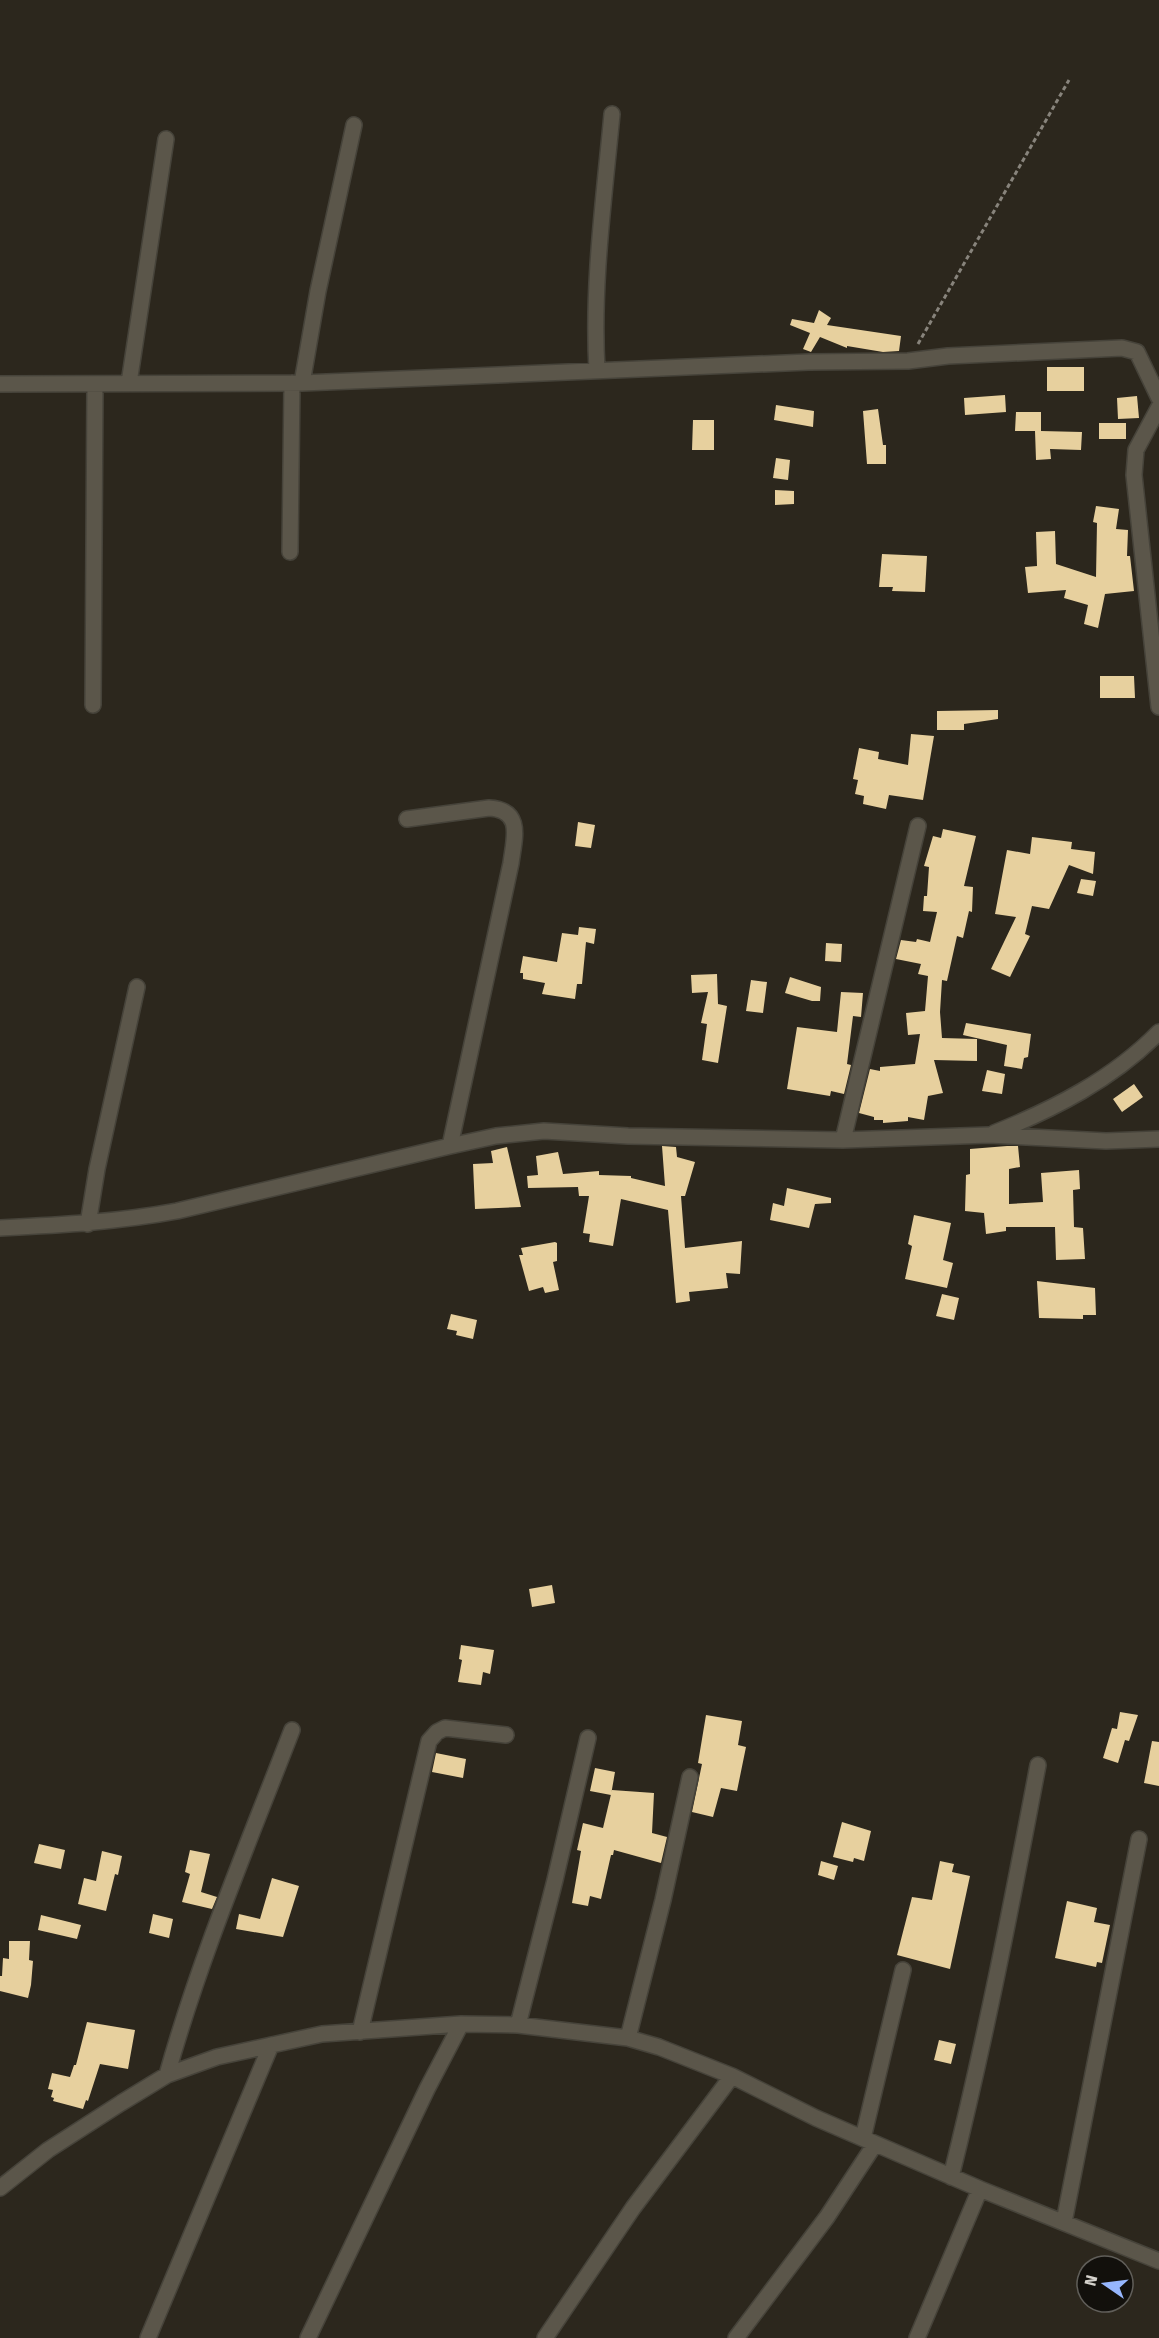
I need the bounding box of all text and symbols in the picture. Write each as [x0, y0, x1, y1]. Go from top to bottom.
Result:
north arrow [1075, 2254, 1135, 2314]
text: N [1080, 2273, 1101, 2288]

